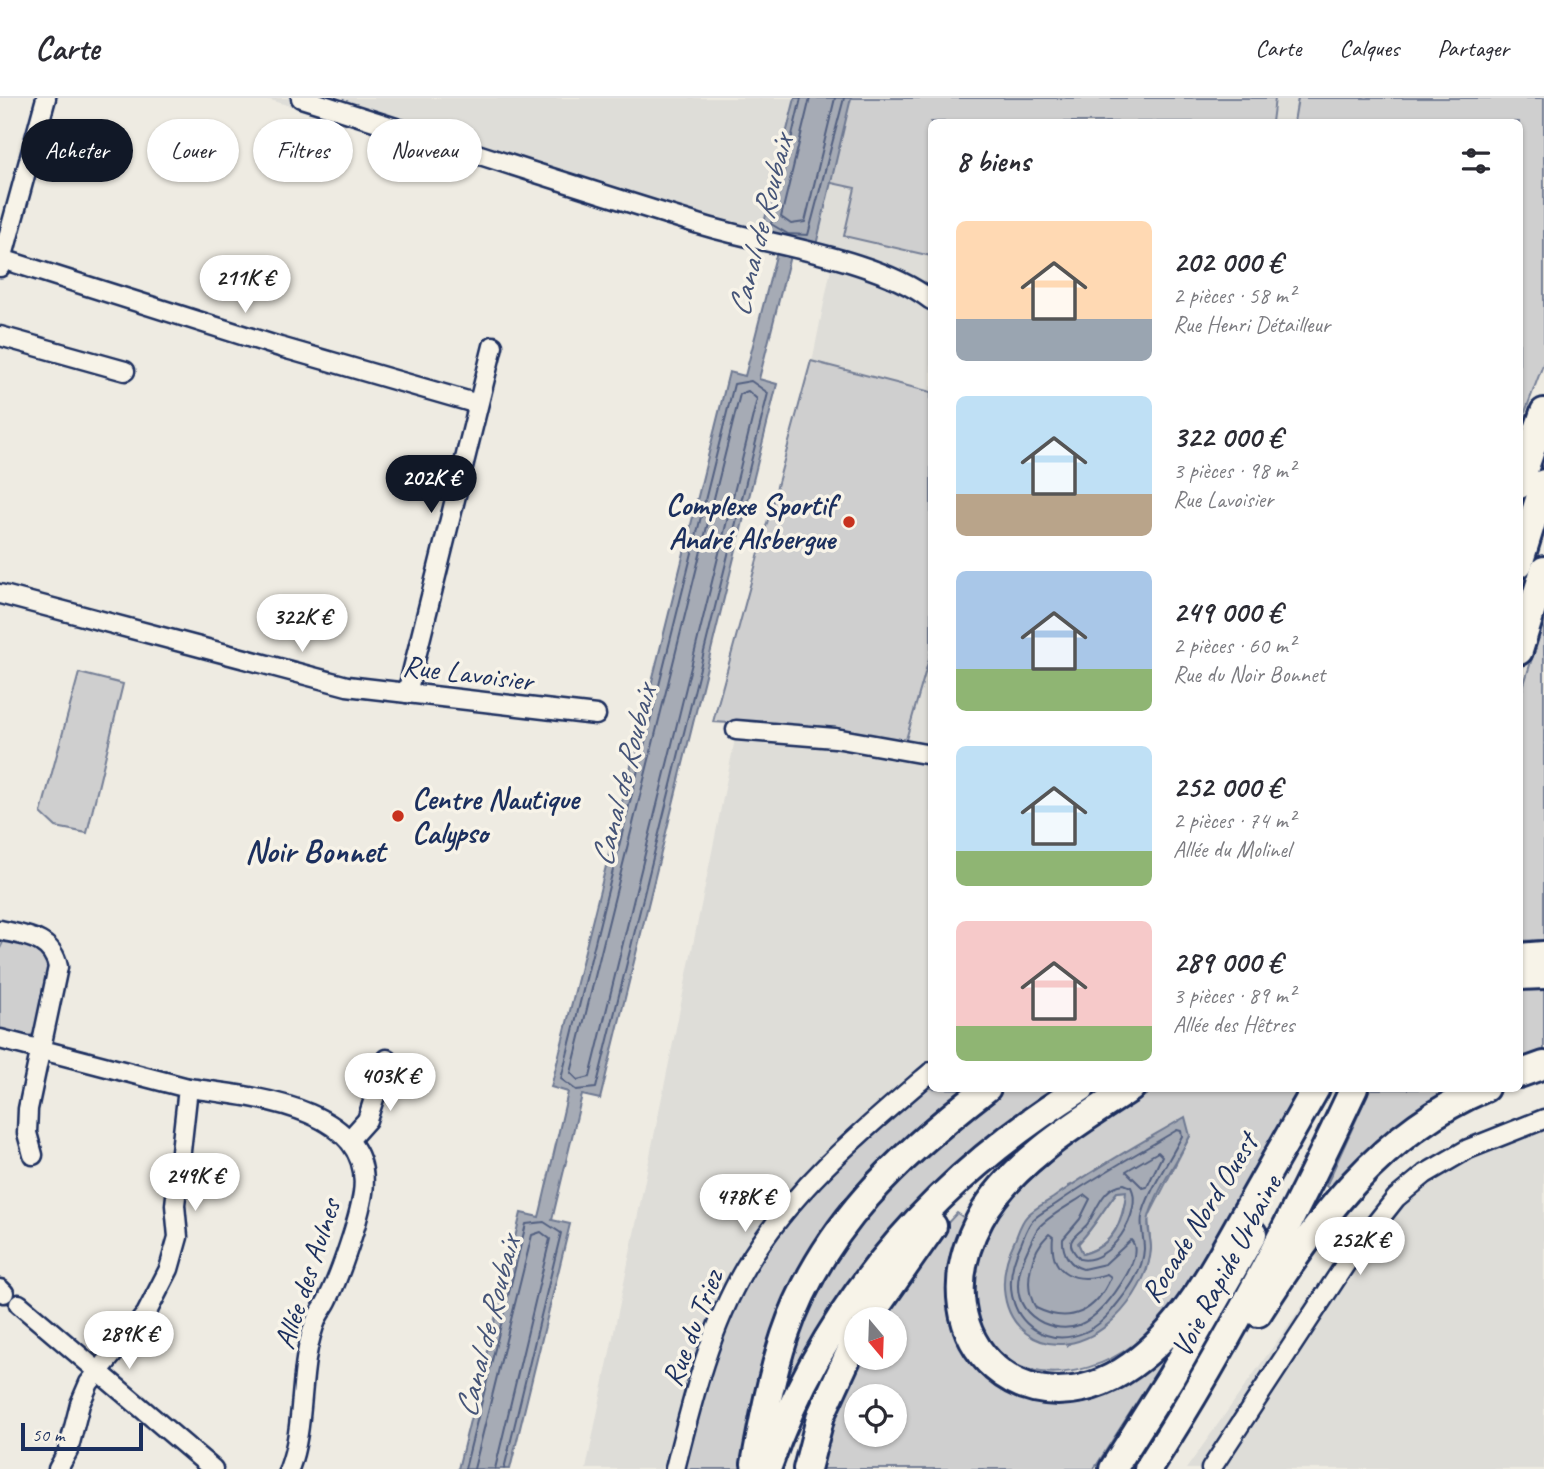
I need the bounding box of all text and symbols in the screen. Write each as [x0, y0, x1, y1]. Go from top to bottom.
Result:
text: Carte [35, 27, 99, 69]
text: Carte [1255, 33, 1301, 63]
text: Calques [1339, 33, 1399, 63]
text: Partager [1437, 33, 1509, 63]
chip: Acheter [21, 119, 133, 182]
chip: Louer [147, 119, 239, 182]
chip: Filtres [253, 119, 353, 182]
chip: Nouveau [367, 119, 482, 182]
water label: Canal de Roubaix [718, 127, 803, 320]
text: 8 biens [956, 142, 1030, 180]
icon: filters [1457, 142, 1495, 180]
text: 202 000 € [1173, 243, 1282, 281]
icon: home [1012, 249, 1096, 333]
pin: 211K € [188, 256, 302, 315]
text: 211K € [216, 263, 274, 292]
text: 2 pièces · 58 m² [1173, 281, 1295, 310]
text: Rue Henri Détailleur [1173, 310, 1330, 339]
text: 322 000 € [1173, 418, 1282, 456]
icon: home [1012, 424, 1096, 508]
pin: 202K € [374, 456, 488, 515]
text: 3 pièces · 98 m² [1173, 456, 1295, 485]
text: 202K € [402, 463, 460, 492]
text: Rue Lavoisier [1173, 485, 1273, 514]
place label: Complexe Sportif André Alsbergue [666, 486, 842, 558]
marker: Complexe Sportif André Alsbergue [841, 514, 857, 530]
text: 249 000 € [1173, 593, 1282, 631]
pin: 322K € [245, 594, 359, 654]
icon: home [1012, 599, 1096, 683]
text: 322K € [273, 602, 331, 631]
text: 2 pièces · 60 m² [1173, 631, 1295, 660]
street label: Rue Lavoisier [401, 646, 537, 700]
text: Rue du Noir Bonnet [1173, 660, 1325, 689]
water label: Canal de Roubaix [581, 677, 666, 870]
text: 252 000 € [1173, 768, 1282, 806]
icon: home [1012, 774, 1096, 858]
place label: Centre Nautique Calypso [412, 780, 582, 853]
text: 2 pièces · 74 m² [1173, 806, 1295, 835]
marker: Centre Nautique Calypso [390, 808, 406, 824]
district label: Noir Bonnet [245, 830, 388, 872]
text: Allée du Molinel [1173, 835, 1291, 864]
text: 289 000 € [1173, 943, 1282, 981]
icon: home [1012, 949, 1096, 1033]
text: 3 pièces · 89 m² [1173, 981, 1295, 1010]
text: Allée des Hêtres [1173, 1010, 1294, 1039]
pin: 403K € [333, 1054, 447, 1113]
text: 403K € [361, 1061, 419, 1090]
street label: Rocade Nord Ouest [1132, 1123, 1268, 1310]
pin: 249K € [138, 1154, 252, 1213]
text: 249K € [166, 1161, 224, 1190]
street label: Voie Rapide Urbaine [1162, 1166, 1291, 1364]
pin: 478K € [688, 1174, 802, 1234]
text: 478K € [716, 1182, 774, 1211]
street label: Allée des Aulnes [265, 1191, 350, 1354]
pin: 252K € [1303, 1218, 1417, 1277]
text: 252K € [1331, 1225, 1389, 1254]
water label: Canal de Roubaix [445, 1228, 530, 1421]
street label: Rue du Triez [653, 1263, 732, 1391]
north arrow [844, 1307, 906, 1370]
map controls [844, 1307, 907, 1447]
pin: 289K € [72, 1312, 186, 1371]
text: 289K € [100, 1319, 158, 1348]
button: locate [844, 1384, 907, 1447]
scale bar [21, 1420, 144, 1452]
text: 50 m [32, 1423, 64, 1447]

